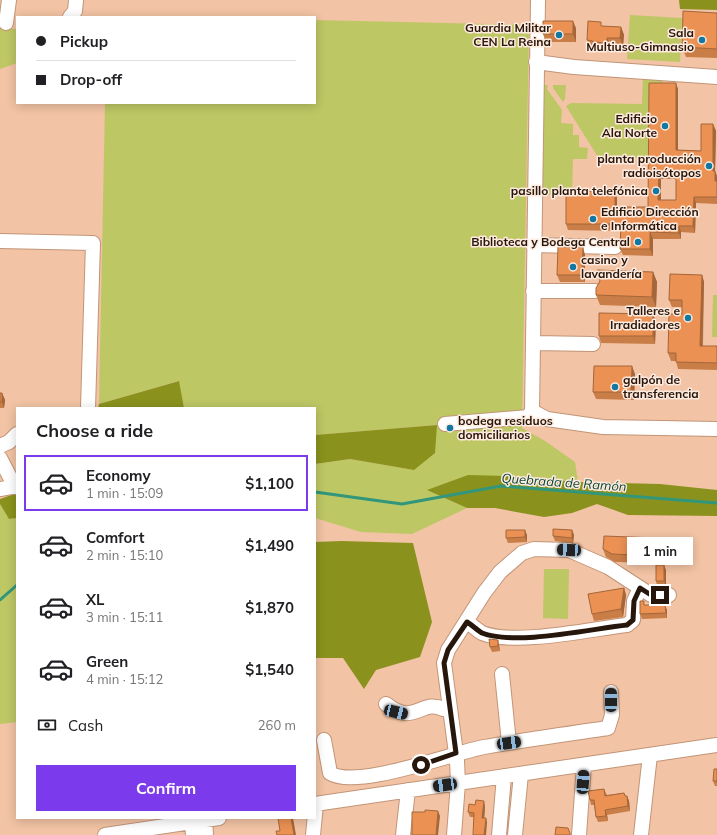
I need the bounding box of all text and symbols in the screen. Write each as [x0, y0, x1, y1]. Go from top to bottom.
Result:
place label: Guardia Militar CEN La Reina [465, 20, 551, 49]
place label: Sala Multiuso-Gimnasio [586, 25, 694, 54]
marker: Guardia Militar CEN La Reina [554, 30, 564, 40]
text: Pickup [60, 32, 108, 51]
marker: Sala Multiuso-Gimnasio [697, 35, 707, 45]
text: Drop-off [60, 70, 122, 89]
place label: Edificio Ala Norte [602, 111, 657, 140]
marker: Edificio Ala Norte [660, 121, 670, 131]
place label: planta producción radioisótopos [597, 151, 701, 180]
marker: planta producción radioisótopos [704, 161, 714, 171]
place label: pasillo planta telefónica [511, 183, 648, 198]
marker: pasillo planta telefónica [651, 186, 661, 196]
place label: Edificio Dirección e Informática [601, 204, 699, 233]
marker: Edificio Dirección e Informática [588, 214, 598, 224]
place label: Biblioteca y Bodega Central [471, 234, 630, 249]
marker: Biblioteca y Bodega Central [633, 237, 643, 247]
place label: casino y lavandería [581, 252, 642, 281]
marker: casino y lavandería [568, 262, 578, 272]
place label: Talleres e Irradiadores [610, 303, 680, 332]
marker: Talleres e Irradiadores [683, 313, 693, 323]
place label: galpón de transferencia [623, 372, 699, 401]
marker: galpón de transferencia [610, 382, 620, 392]
place label: bodega residuos domiciliarios [458, 413, 553, 442]
text: Choose a ride [36, 419, 153, 442]
marker: bodega residuos domiciliarios [445, 423, 455, 433]
icon: car [38, 465, 74, 501]
text: Economy [86, 466, 151, 485]
water label: Quebrada de Ramón [501, 470, 627, 494]
text: $1,100 [245, 474, 294, 493]
text: 1 min · 15:09 [86, 485, 163, 501]
icon: car [38, 527, 74, 563]
text: Comfort [86, 528, 144, 547]
text: $1,490 [245, 536, 294, 555]
callout: 1 min [627, 537, 693, 565]
car [557, 543, 581, 557]
text: 1 min [643, 543, 677, 559]
text: 2 min · 15:10 [86, 547, 163, 563]
route end [651, 586, 669, 604]
icon: car [38, 589, 74, 625]
text: XL [86, 590, 104, 609]
text: $1,870 [245, 598, 294, 617]
text: 3 min · 15:11 [86, 609, 163, 625]
icon: car [38, 651, 74, 687]
text: Green [86, 652, 128, 671]
text: $1,540 [245, 660, 294, 679]
text: 4 min · 15:12 [86, 671, 163, 687]
car [605, 688, 617, 712]
car [383, 703, 409, 721]
icon: cash [36, 714, 58, 736]
text: Cash [68, 716, 103, 735]
text: 260 m [258, 717, 296, 733]
car [496, 735, 522, 751]
route start [412, 756, 430, 774]
button: Confirm [36, 765, 296, 811]
car [576, 770, 590, 794]
car [432, 777, 458, 793]

